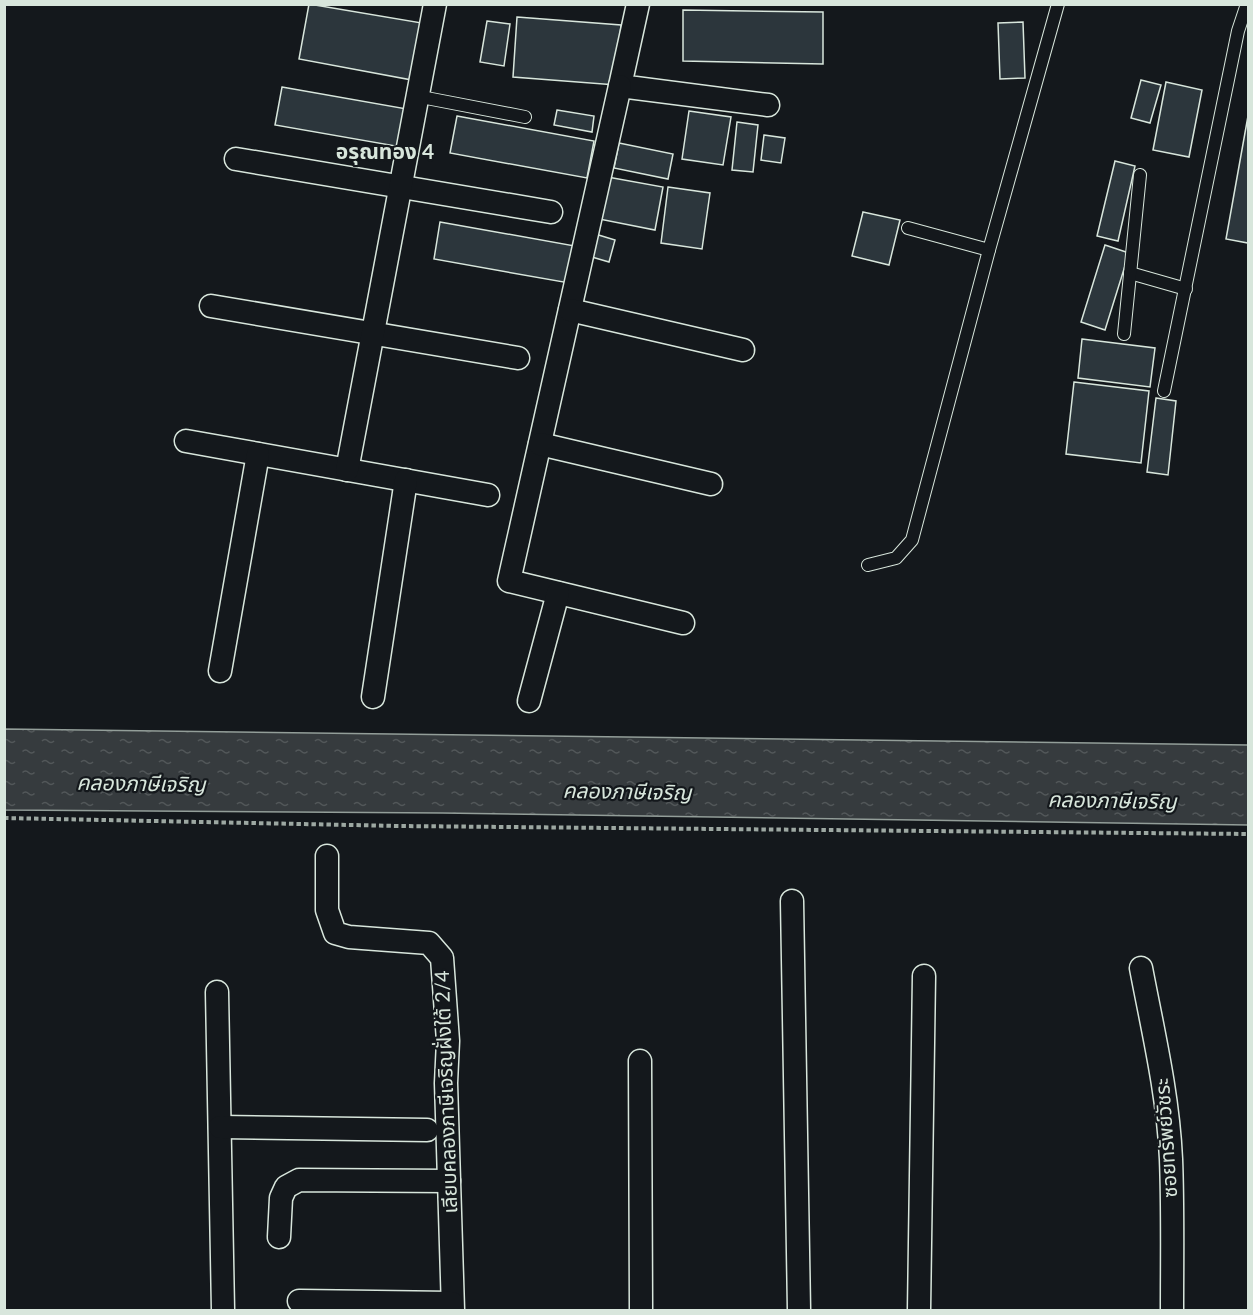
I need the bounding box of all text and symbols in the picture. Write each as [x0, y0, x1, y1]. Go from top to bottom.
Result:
district label: อรุณทอง 4 [336, 138, 434, 165]
water label: คลองภาษีเจริญ [76, 769, 208, 796]
water label: คลองภาษีเจริญ [562, 777, 694, 804]
water label: คลองภาษีเจริญ [1047, 786, 1179, 813]
street label: เลียบคลองภาษีเจริญฝั่งใต้ 2/4 [429, 970, 461, 1214]
street label: ซอยทรัพย์วัชระ [1149, 1078, 1181, 1199]

